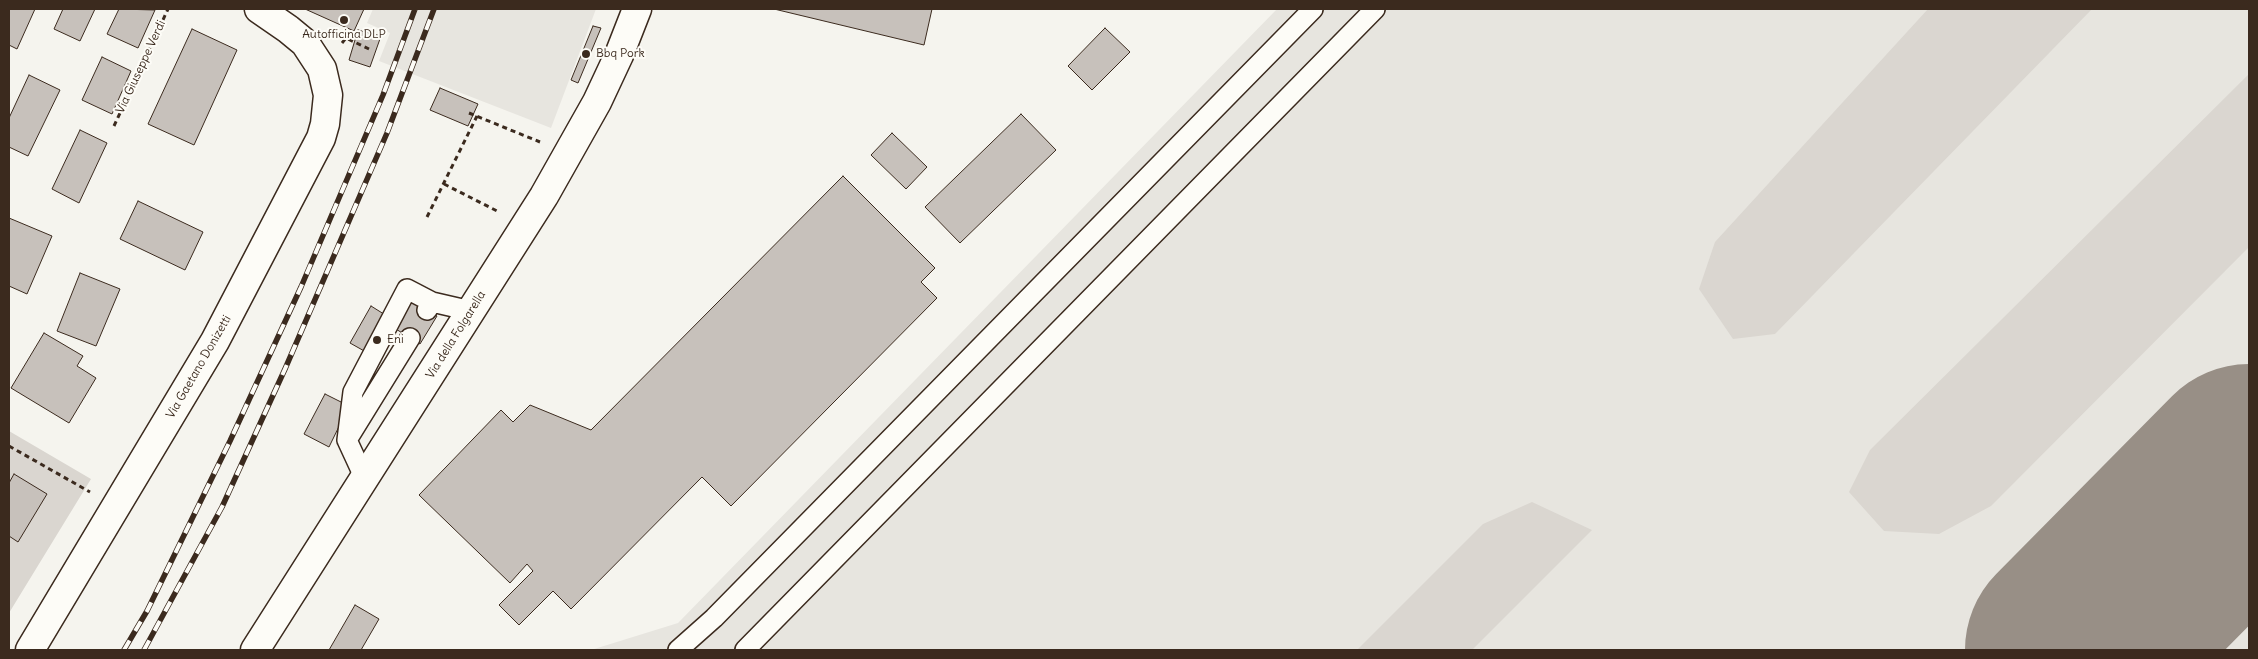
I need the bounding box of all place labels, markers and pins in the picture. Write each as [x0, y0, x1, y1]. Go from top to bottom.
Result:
marker: Autofficina DLP [338, 14, 350, 26]
place label: Autofficina DLP [302, 28, 386, 42]
place label: Bbq Pork [596, 47, 645, 61]
marker: Bbq Pork [580, 48, 592, 60]
place label: Eni [387, 333, 404, 347]
marker: Eni [371, 334, 383, 346]

